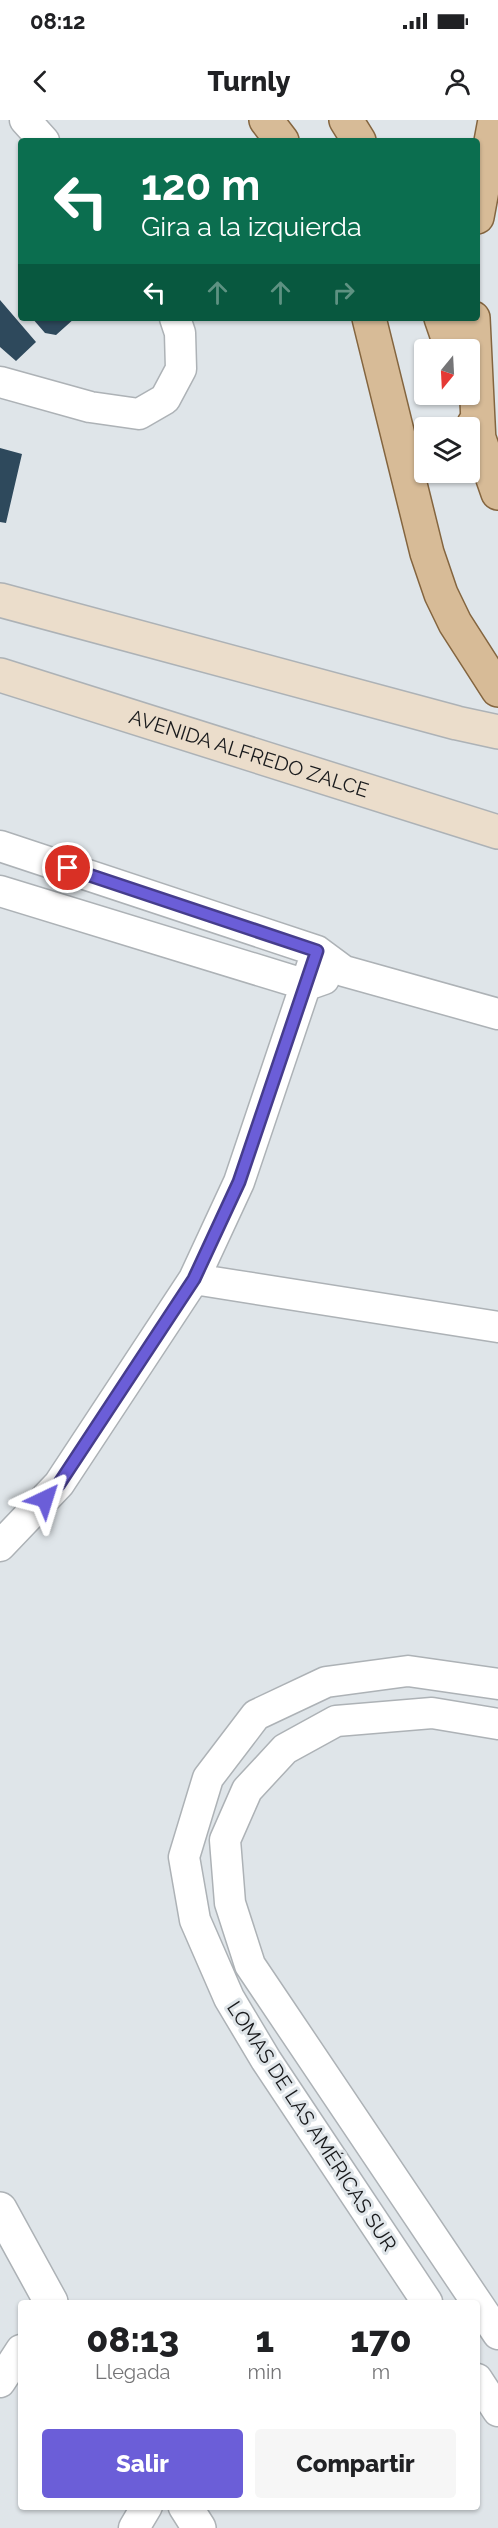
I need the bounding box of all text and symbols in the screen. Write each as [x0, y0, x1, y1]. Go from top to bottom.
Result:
text: 08:12 [30, 8, 86, 34]
icon: back [24, 65, 57, 98]
icon: person [441, 65, 474, 98]
text: Turnly [208, 66, 290, 97]
text: 120 m [141, 161, 260, 210]
icon: left [42, 162, 120, 240]
text: Gira a la izquierda [141, 211, 362, 242]
icon: left [138, 276, 171, 309]
icon: ahead [201, 276, 234, 309]
icon: ahead [264, 276, 297, 309]
icon: right [327, 276, 360, 309]
north arrow [414, 339, 480, 405]
map controls [414, 339, 480, 483]
button: layers [414, 417, 480, 483]
street label: AVENIDA ALFREDO ZALCE [126, 705, 372, 802]
pin [42, 842, 93, 893]
icon: arrive [51, 851, 84, 884]
position arrow [13, 1467, 77, 1531]
street label: LOMAS DE LAS AMÉRICAS SUR [222, 1997, 402, 2255]
text: 08:13 [86, 2318, 179, 2360]
text: 1 [255, 2318, 274, 2360]
text: 170 [350, 2318, 412, 2360]
text: Llegada [95, 2360, 170, 2384]
text: min [248, 2360, 282, 2384]
text: m [372, 2360, 390, 2384]
button: Salir [42, 2429, 243, 2498]
button: Compartir [255, 2429, 456, 2498]

